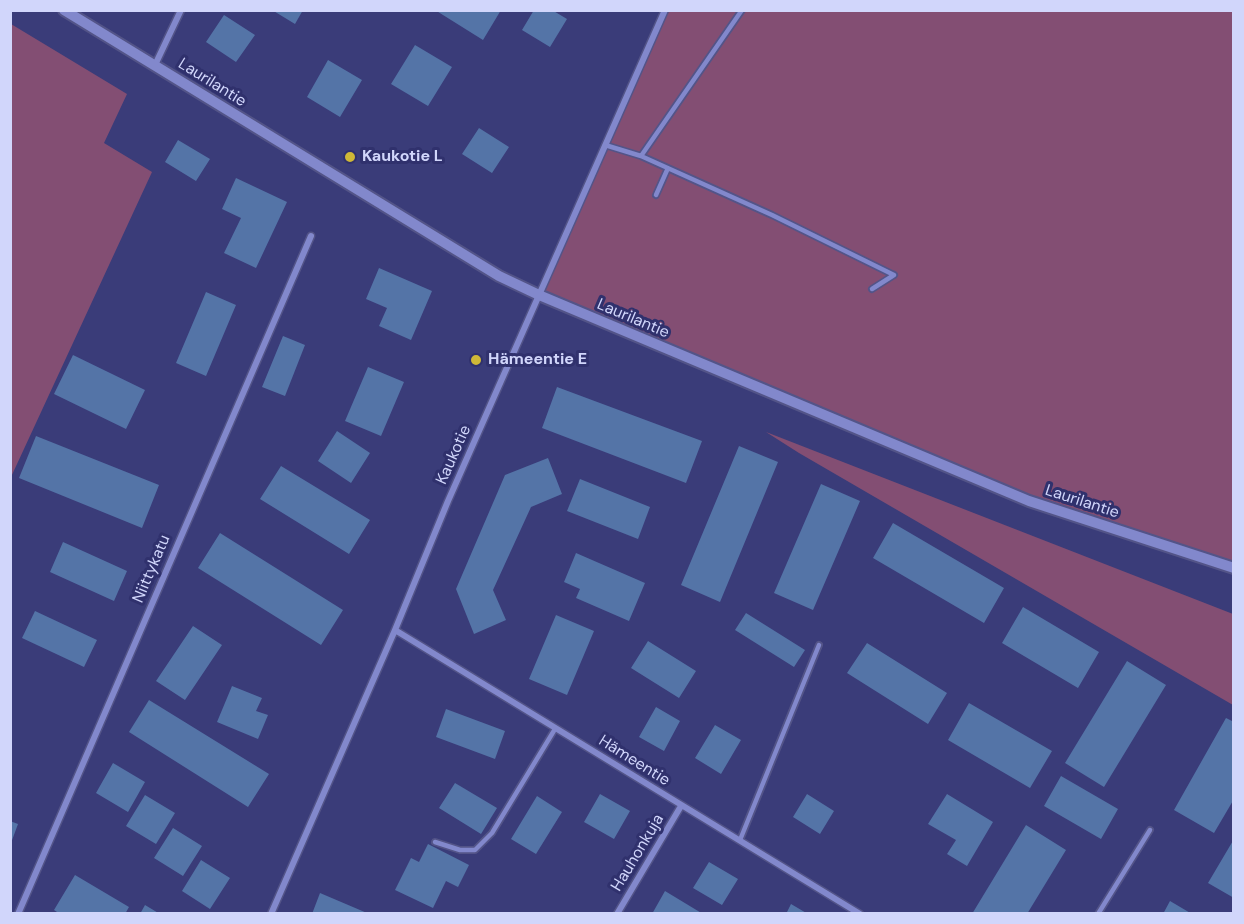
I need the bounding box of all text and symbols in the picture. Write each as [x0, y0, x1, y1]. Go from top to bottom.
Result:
street label: Laurilantie [174, 55, 250, 111]
place label: Kaukotie L [362, 147, 443, 167]
marker: Kaukotie L [343, 150, 357, 164]
street label: Laurilantie [594, 295, 672, 343]
place label: Hämeentie E [488, 350, 587, 370]
marker: Hämeentie E [469, 353, 483, 367]
street label: Kaukotie [432, 422, 476, 488]
street label: Laurilantie [1043, 481, 1121, 523]
street label: Niittykatu [129, 532, 175, 606]
street label: Hämeentie [595, 732, 673, 790]
street label: Hauhonkuja [608, 811, 668, 895]

